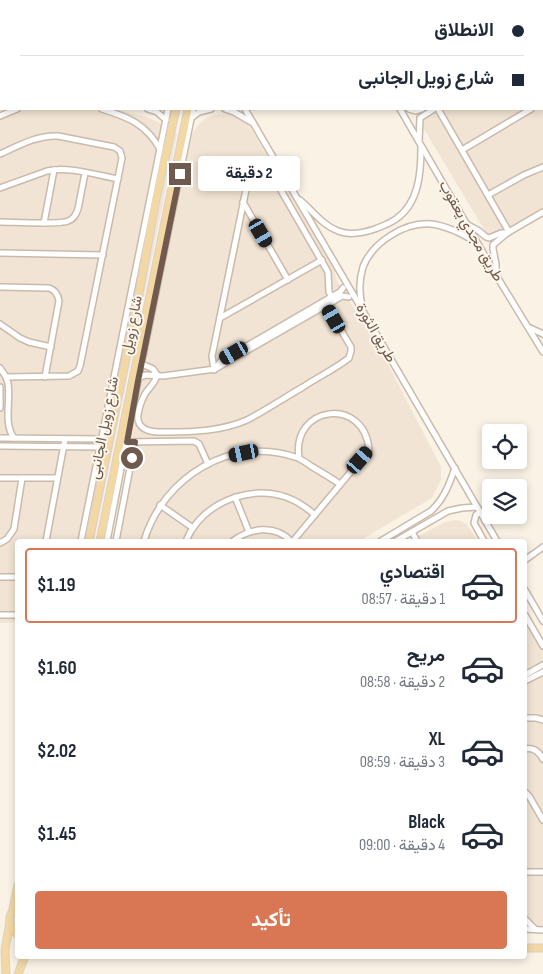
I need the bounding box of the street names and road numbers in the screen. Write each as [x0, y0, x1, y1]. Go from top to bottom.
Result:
street label: طريق مجدي يعقوب [432, 177, 508, 287]
street label: شارع زويل [117, 294, 148, 356]
street label: طريق الثورة [352, 300, 401, 366]
street label: شارع زويل الجانبى [85, 375, 124, 481]

